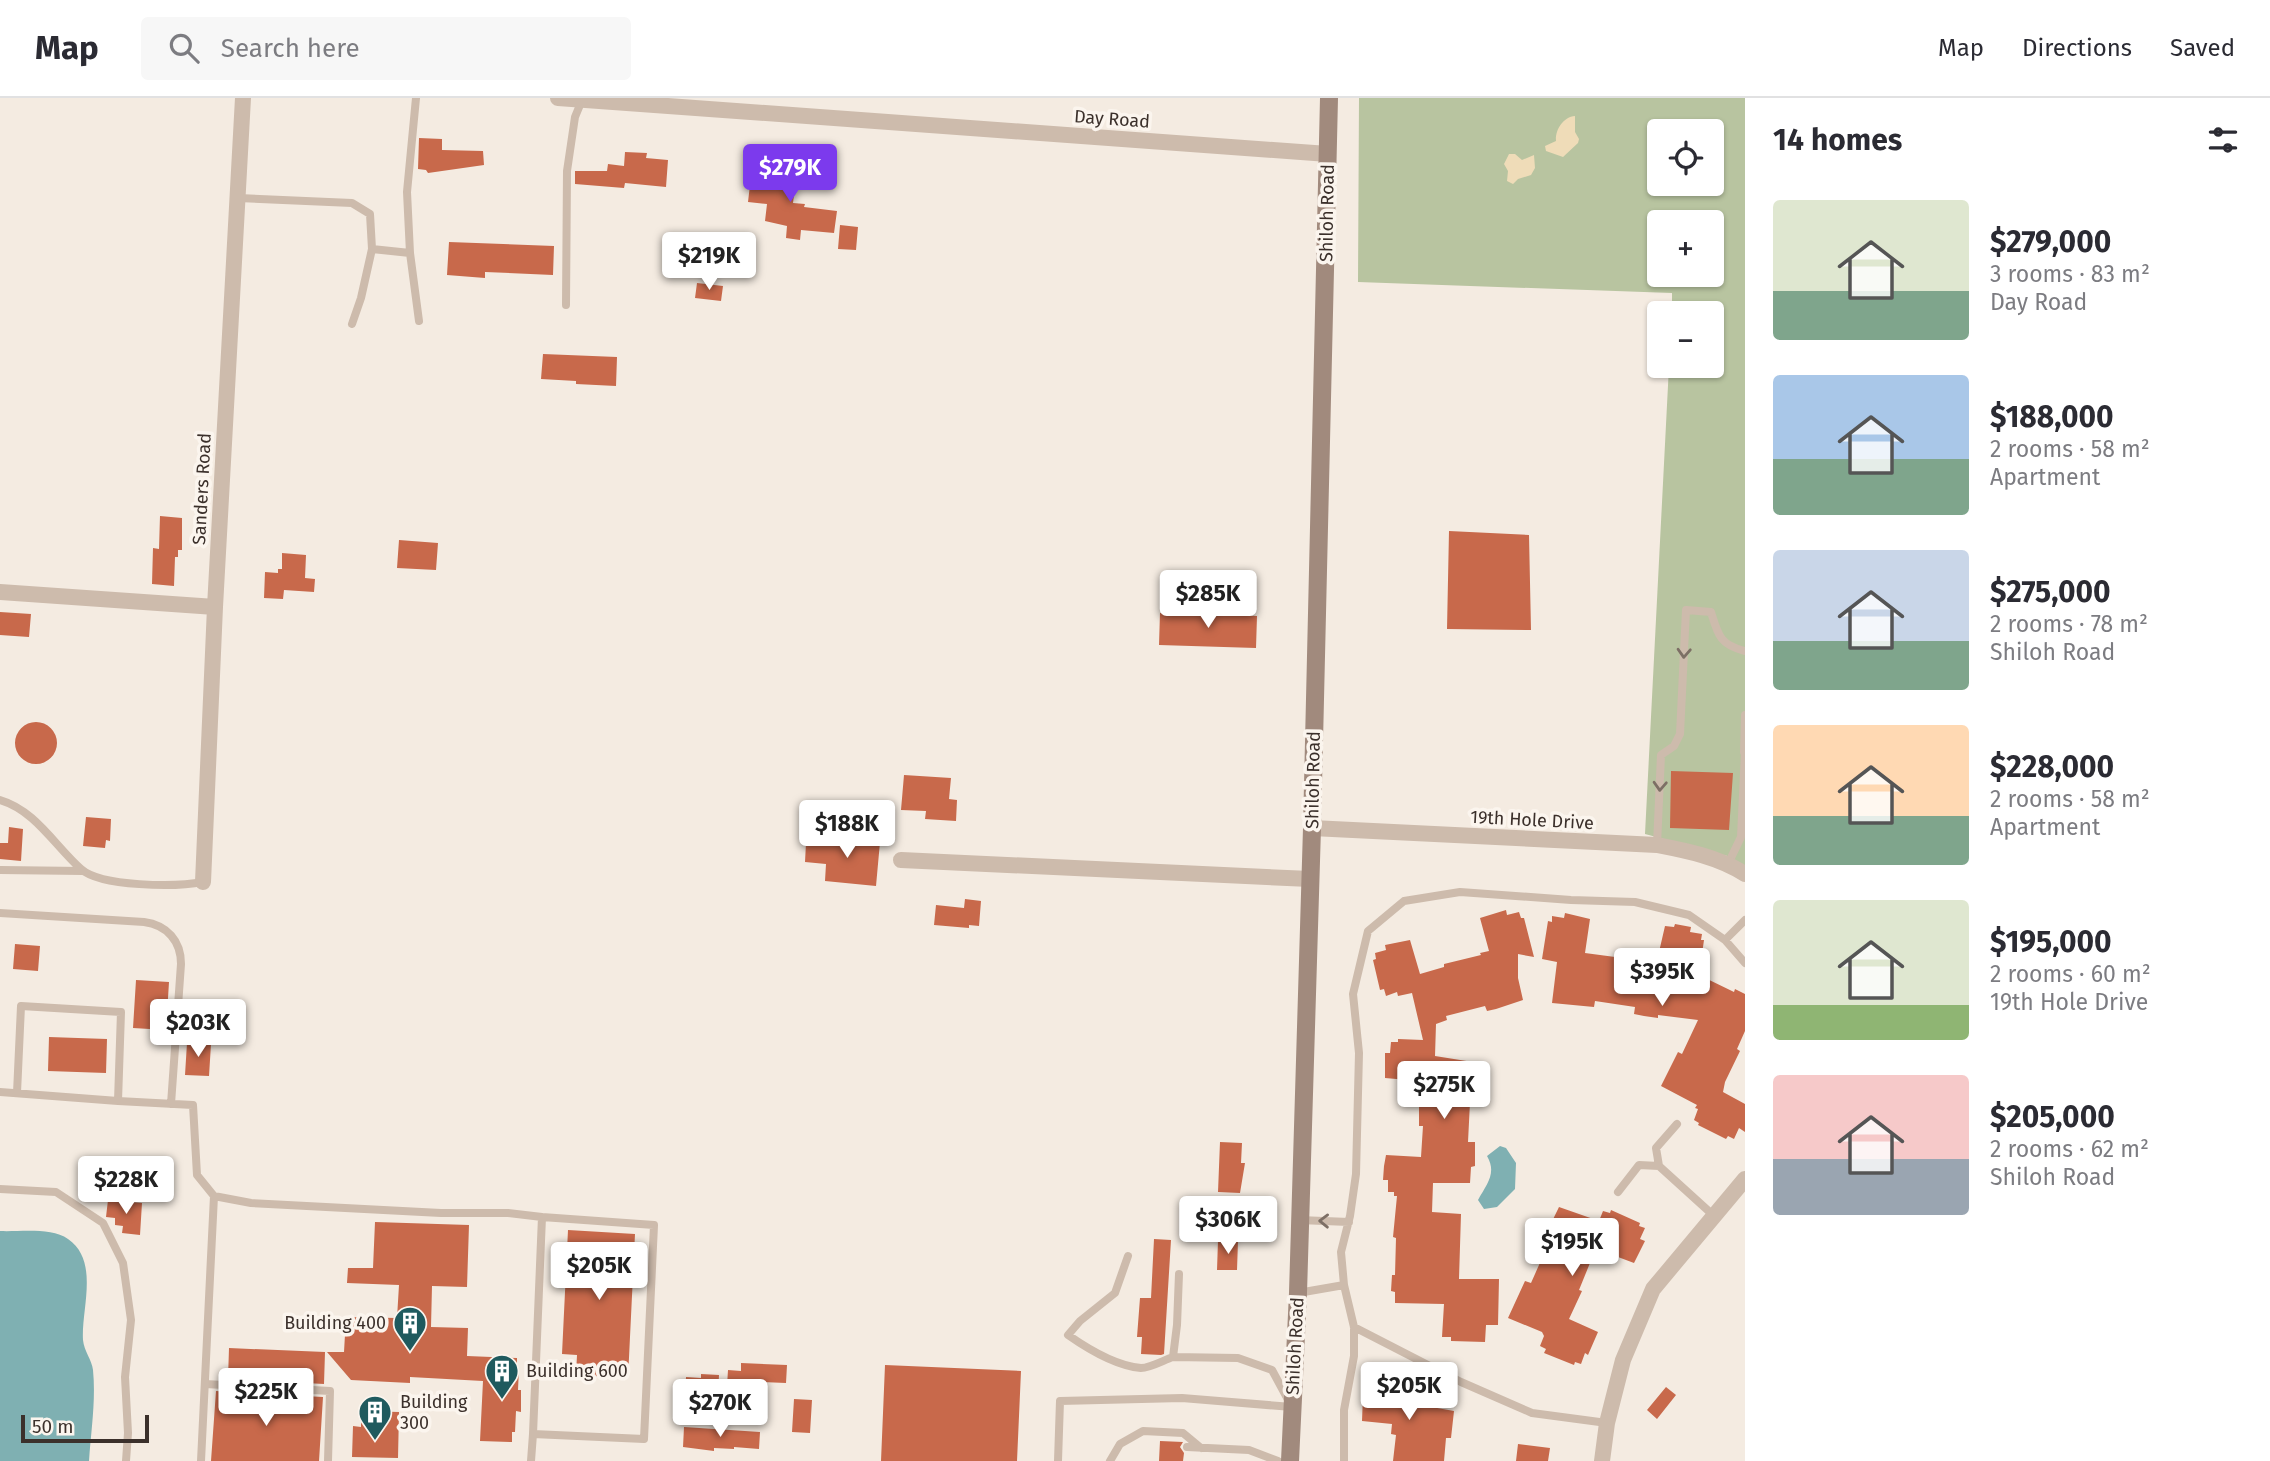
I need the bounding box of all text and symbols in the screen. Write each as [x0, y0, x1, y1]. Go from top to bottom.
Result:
search box [141, 17, 631, 80]
text: Map [35, 28, 99, 68]
icon: search [165, 29, 203, 67]
text: Search here [221, 33, 360, 64]
text: Map [1938, 34, 1984, 62]
text: Directions [2022, 34, 2132, 62]
text: Saved [2170, 34, 2235, 62]
street label: Day Road [1073, 105, 1151, 133]
map controls [1647, 119, 1724, 378]
button: locate [1647, 119, 1724, 196]
icon: filters [2204, 121, 2242, 159]
text: 14 homes [1773, 122, 1902, 158]
pin: $279K [741, 144, 839, 204]
text: $279K [759, 153, 821, 181]
street label: Shiloh Road [1315, 164, 1339, 262]
button: + [1647, 210, 1724, 287]
text: $279,000 [1990, 224, 2111, 260]
icon: home [1829, 228, 1913, 312]
pin: $219K [660, 232, 758, 292]
text: $219K [678, 241, 740, 269]
text: 3 rooms · 83 m² [1990, 260, 2150, 288]
text: Day Road [1990, 288, 2087, 316]
button: − [1647, 301, 1724, 378]
text: $188,000 [1990, 399, 2114, 435]
icon: home [1829, 403, 1913, 487]
street label: Sanders Road [188, 432, 216, 546]
text: 2 rooms · 58 m² [1990, 435, 2150, 463]
text: Apartment [1990, 463, 2100, 491]
pin: $285K [1159, 570, 1257, 630]
text: $275,000 [1990, 574, 2111, 610]
icon: home [1829, 578, 1913, 662]
text: $285K [1176, 579, 1240, 607]
text: 2 rooms · 78 m² [1990, 610, 2148, 638]
text: Shiloh Road [1990, 638, 2115, 666]
one-way arrow [1676, 648, 1691, 659]
street label: Shiloh Road [1301, 731, 1325, 829]
text: $228,000 [1990, 749, 2114, 785]
icon: home [1829, 753, 1913, 837]
one-way arrow [1652, 781, 1667, 792]
text: 2 rooms · 58 m² [1990, 785, 2150, 813]
pin: $188K [798, 800, 896, 860]
street label: 19th Hole Drive [1470, 806, 1594, 834]
text: $188K [815, 809, 879, 837]
text: Apartment [1990, 813, 2100, 841]
text: $195,000 [1990, 924, 2112, 960]
icon: home [1829, 928, 1913, 1012]
pin: $395K [1613, 948, 1711, 1008]
text: $395K [1630, 957, 1694, 985]
text: 2 rooms · 60 m² [1990, 960, 2151, 988]
text: 19th Hole Drive [1990, 988, 2148, 1016]
pin: $203K [149, 1000, 247, 1059]
text: $203K [166, 1008, 230, 1036]
pin: $275K [1395, 1062, 1493, 1121]
text: $275K [1413, 1070, 1475, 1098]
text: $205,000 [1990, 1099, 2115, 1135]
icon: home [1829, 1103, 1913, 1187]
text: 2 rooms · 62 m² [1990, 1135, 2149, 1163]
pin: $228K [77, 1156, 175, 1216]
text: Shiloh Road [1990, 1163, 2115, 1191]
text: $228K [94, 1165, 158, 1193]
pin: $306K [1179, 1196, 1277, 1256]
text: $306K [1195, 1205, 1261, 1233]
one-way arrow [1318, 1213, 1329, 1229]
pin: $195K [1523, 1218, 1621, 1278]
text: $195K [1541, 1227, 1603, 1255]
pin: $205K [550, 1242, 648, 1302]
text: $205K [567, 1251, 631, 1279]
street label: Shiloh Road [1281, 1297, 1309, 1395]
building icon: Building 400 [391, 1304, 429, 1353]
place label: Building 400 [284, 1312, 386, 1334]
building icon: Building 600 [483, 1352, 521, 1401]
place label: Building 600 [526, 1360, 628, 1382]
pin: $205K [1360, 1362, 1458, 1422]
pin: $225K [217, 1368, 315, 1428]
text: $205K [1377, 1371, 1441, 1399]
text: $225K [234, 1377, 298, 1405]
pin: $270K [671, 1380, 769, 1439]
text: $270K [689, 1388, 751, 1416]
place label: Building 300 [400, 1391, 468, 1434]
building icon: Building 300 [356, 1393, 394, 1442]
scale bar [21, 1412, 149, 1444]
text: 50 m [32, 1415, 73, 1438]

